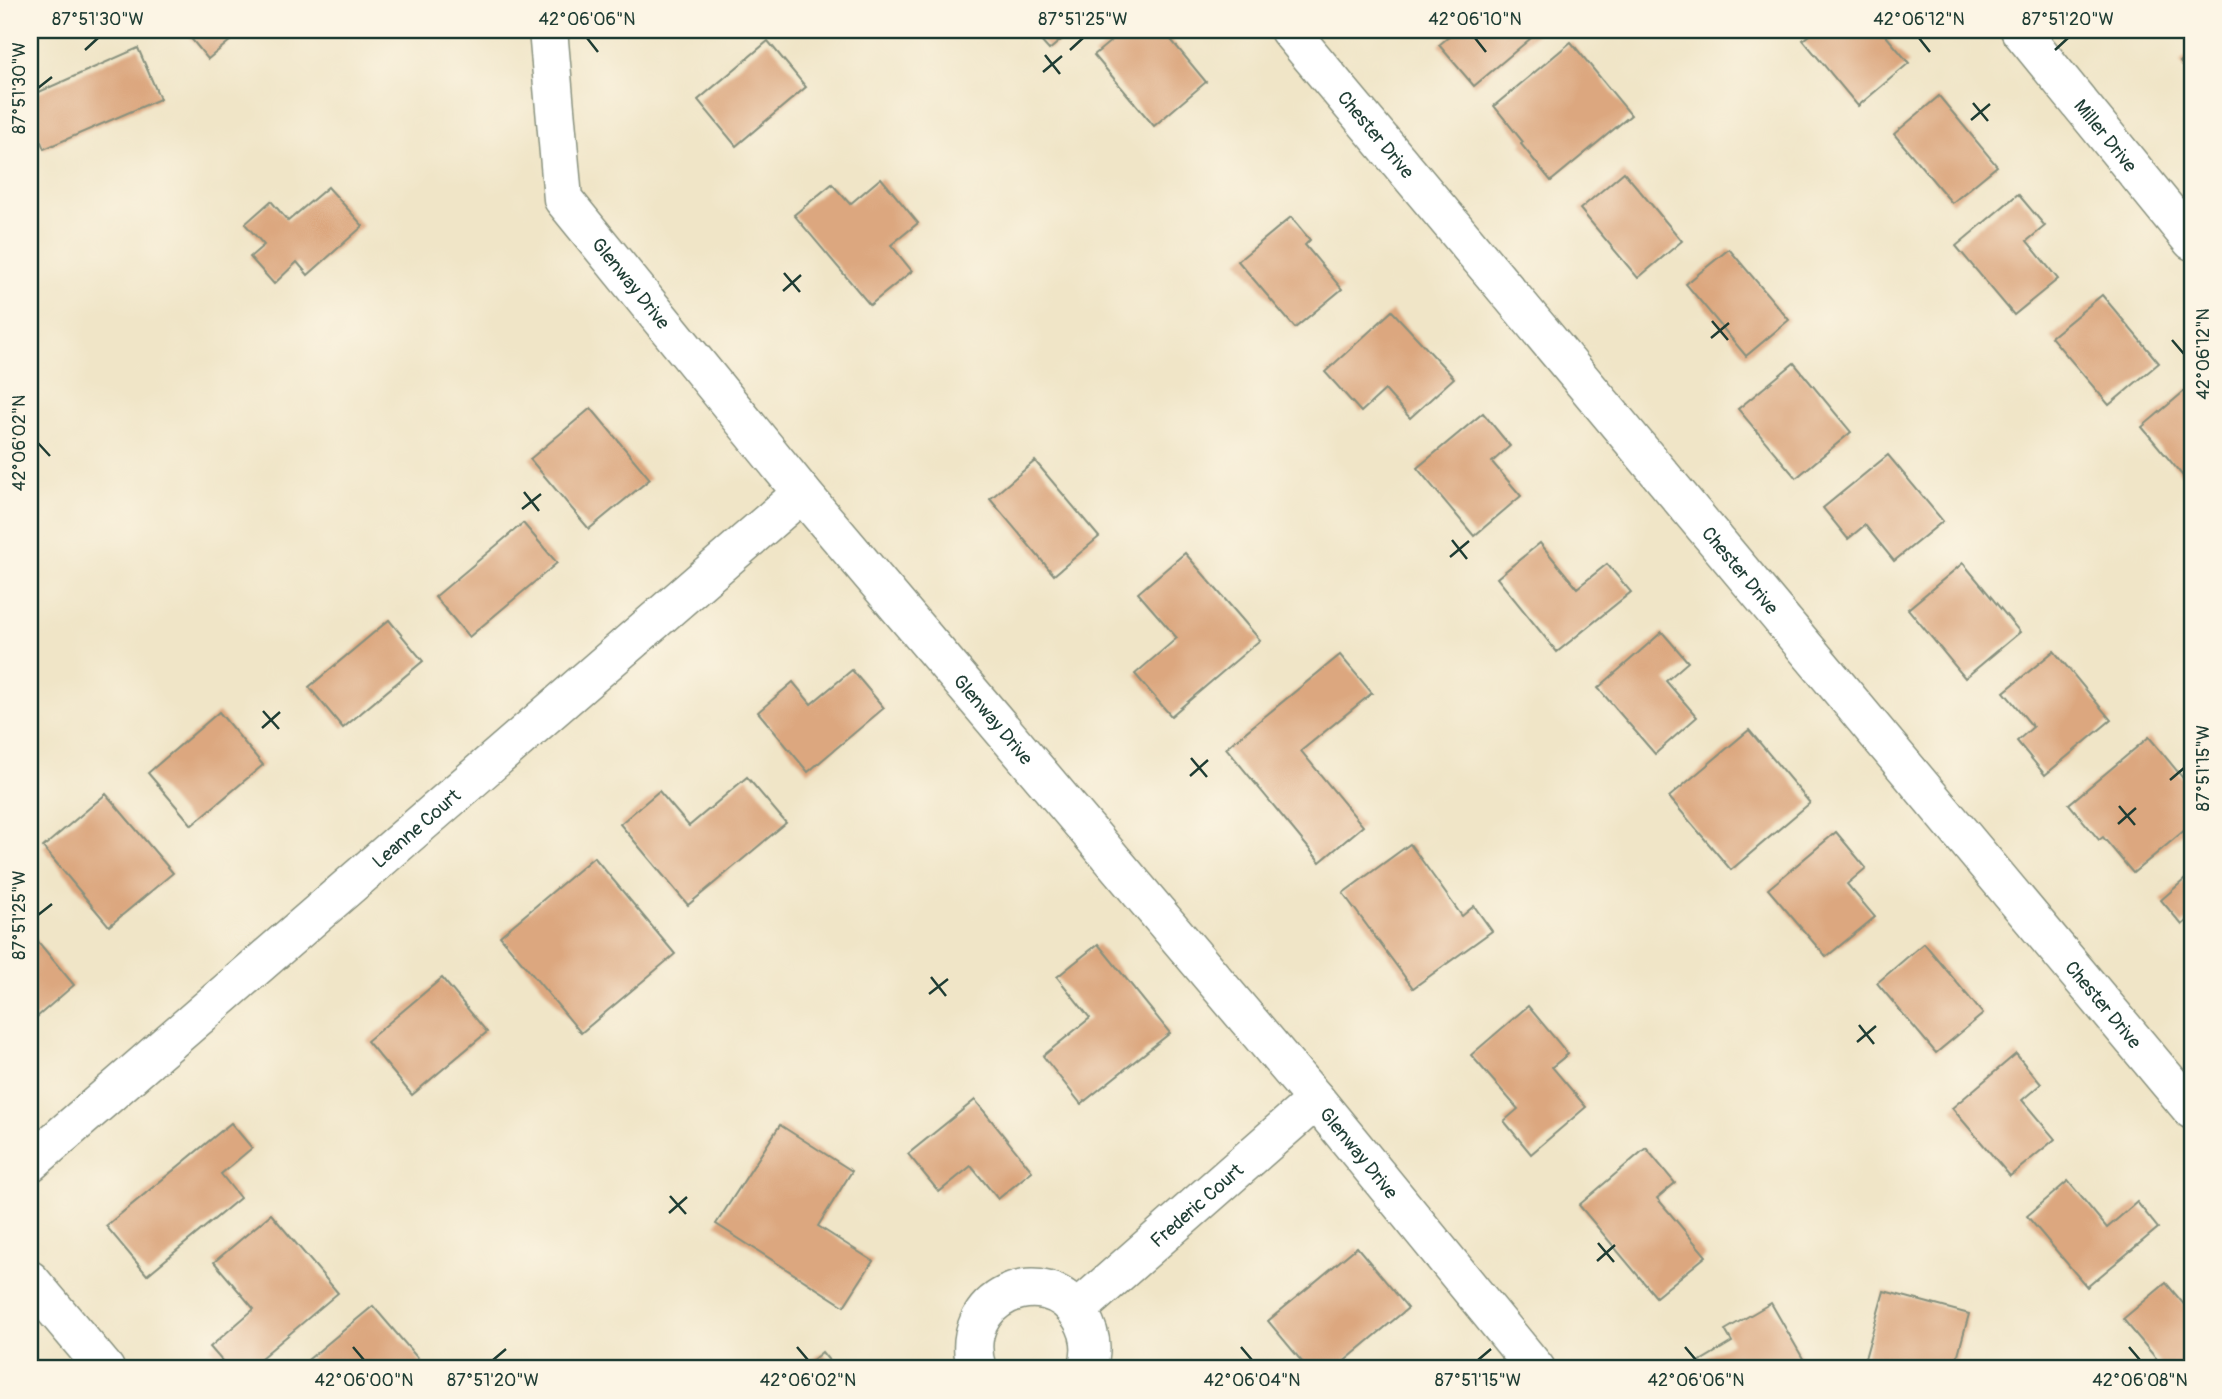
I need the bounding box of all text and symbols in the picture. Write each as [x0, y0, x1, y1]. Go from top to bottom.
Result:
text: 87°51'30"W [52, 8, 144, 31]
text: 42°06'06"N [539, 8, 635, 31]
text: 87°51'25"W [1038, 8, 1128, 31]
text: 42°06'10"N [1428, 8, 1522, 31]
text: 42°06'12"N [1873, 8, 1965, 31]
text: 87°51'20"W [2022, 8, 2114, 31]
text: 87°51'30"W [8, 42, 31, 134]
street label: Chester Drive [1332, 86, 1419, 184]
street label: Miller Drive [2068, 95, 2142, 178]
street label: Glenway Drive [586, 233, 675, 335]
text: 42°06'12"N [2192, 308, 2215, 400]
text: 42°06'02"N [8, 395, 31, 491]
street label: Chester Drive [1696, 522, 1784, 620]
street label: Glenway Drive [948, 670, 1038, 771]
text: 87°51'15"W [2192, 725, 2215, 811]
street label: Leanne Court [367, 784, 466, 874]
text: 87°51'25"W [8, 870, 31, 960]
street label: Chester Drive [2059, 956, 2147, 1054]
street label: Glenway Drive [1314, 1103, 1403, 1204]
street label: Frederic Court [1146, 1158, 1249, 1253]
text: 42°06'00"N [315, 1369, 413, 1392]
text: 87°51'20"W [447, 1369, 539, 1392]
text: 42°06'02"N [760, 1369, 856, 1392]
text: 42°06'04"N [1204, 1369, 1300, 1392]
text: 87°51'15"W [1435, 1369, 1521, 1392]
text: 42°06'06"N [1648, 1369, 1744, 1392]
text: 42°06'08"N [2092, 1369, 2188, 1392]

